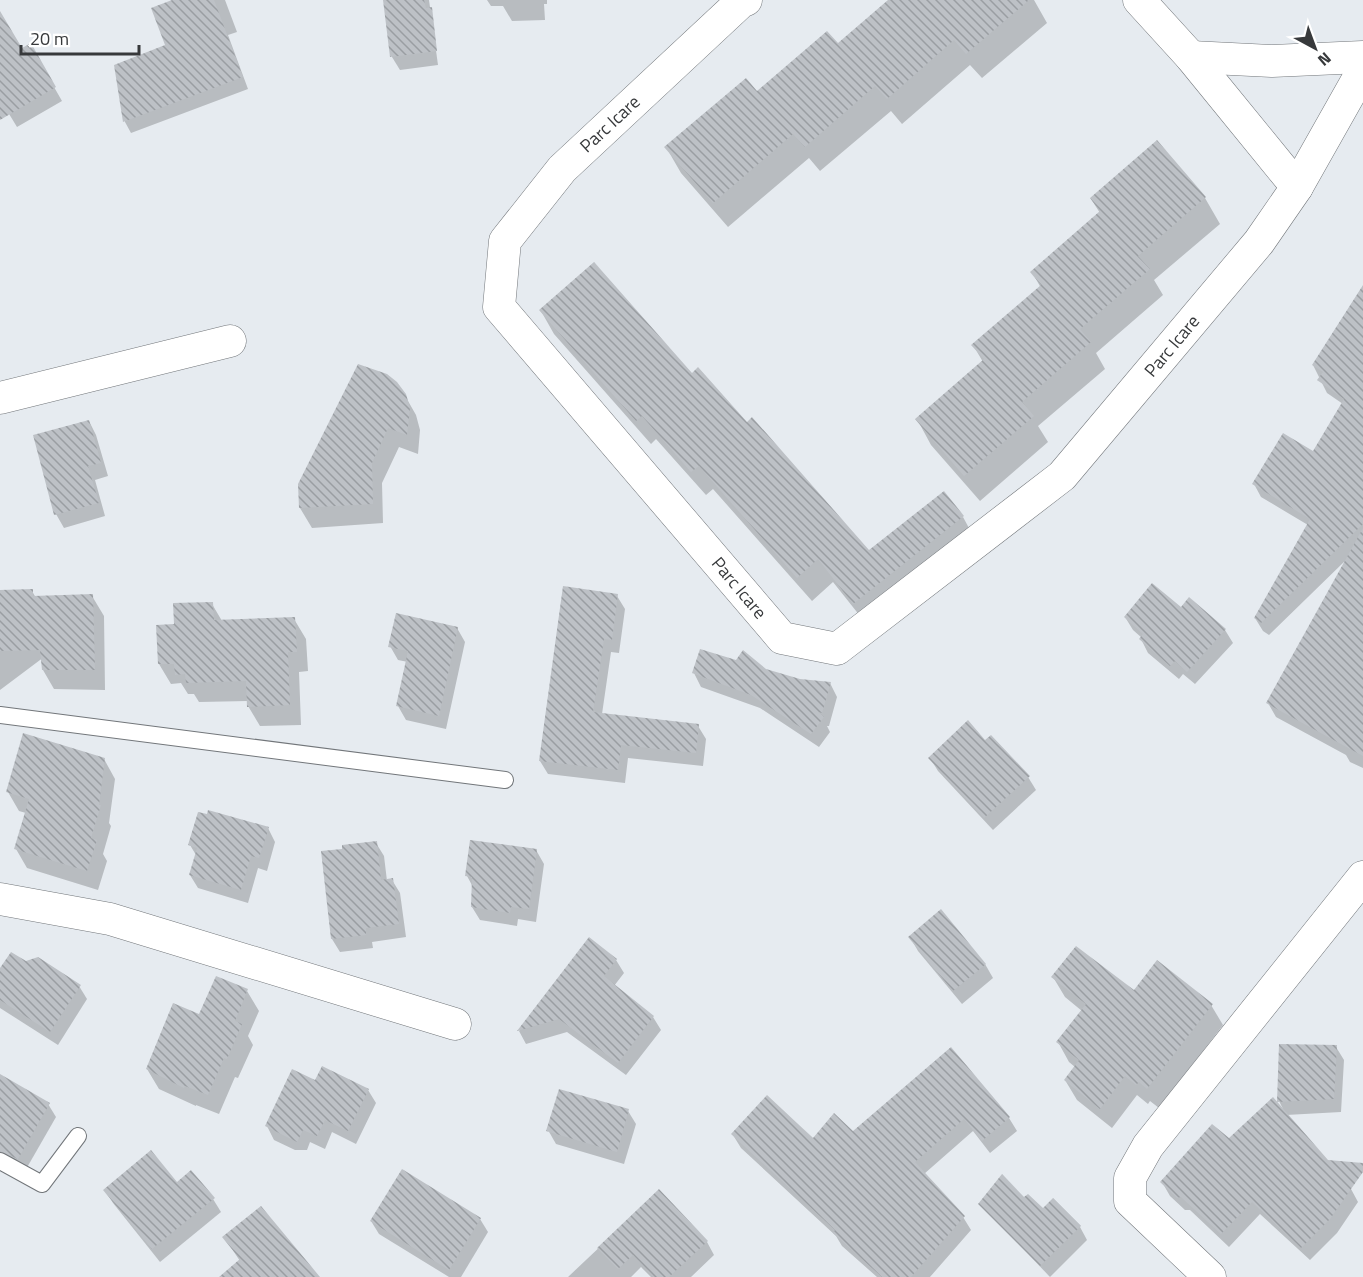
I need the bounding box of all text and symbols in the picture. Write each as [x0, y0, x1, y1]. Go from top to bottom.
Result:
scale bar [21, 18, 140, 56]
north arrow [1285, 18, 1345, 78]
text: 20 m [30, 25, 69, 52]
text: N [1313, 47, 1337, 72]
street label: Parc Icare [573, 89, 646, 159]
street label: Parc Icare [1138, 309, 1206, 383]
street label: Parc Icare [705, 551, 773, 625]

